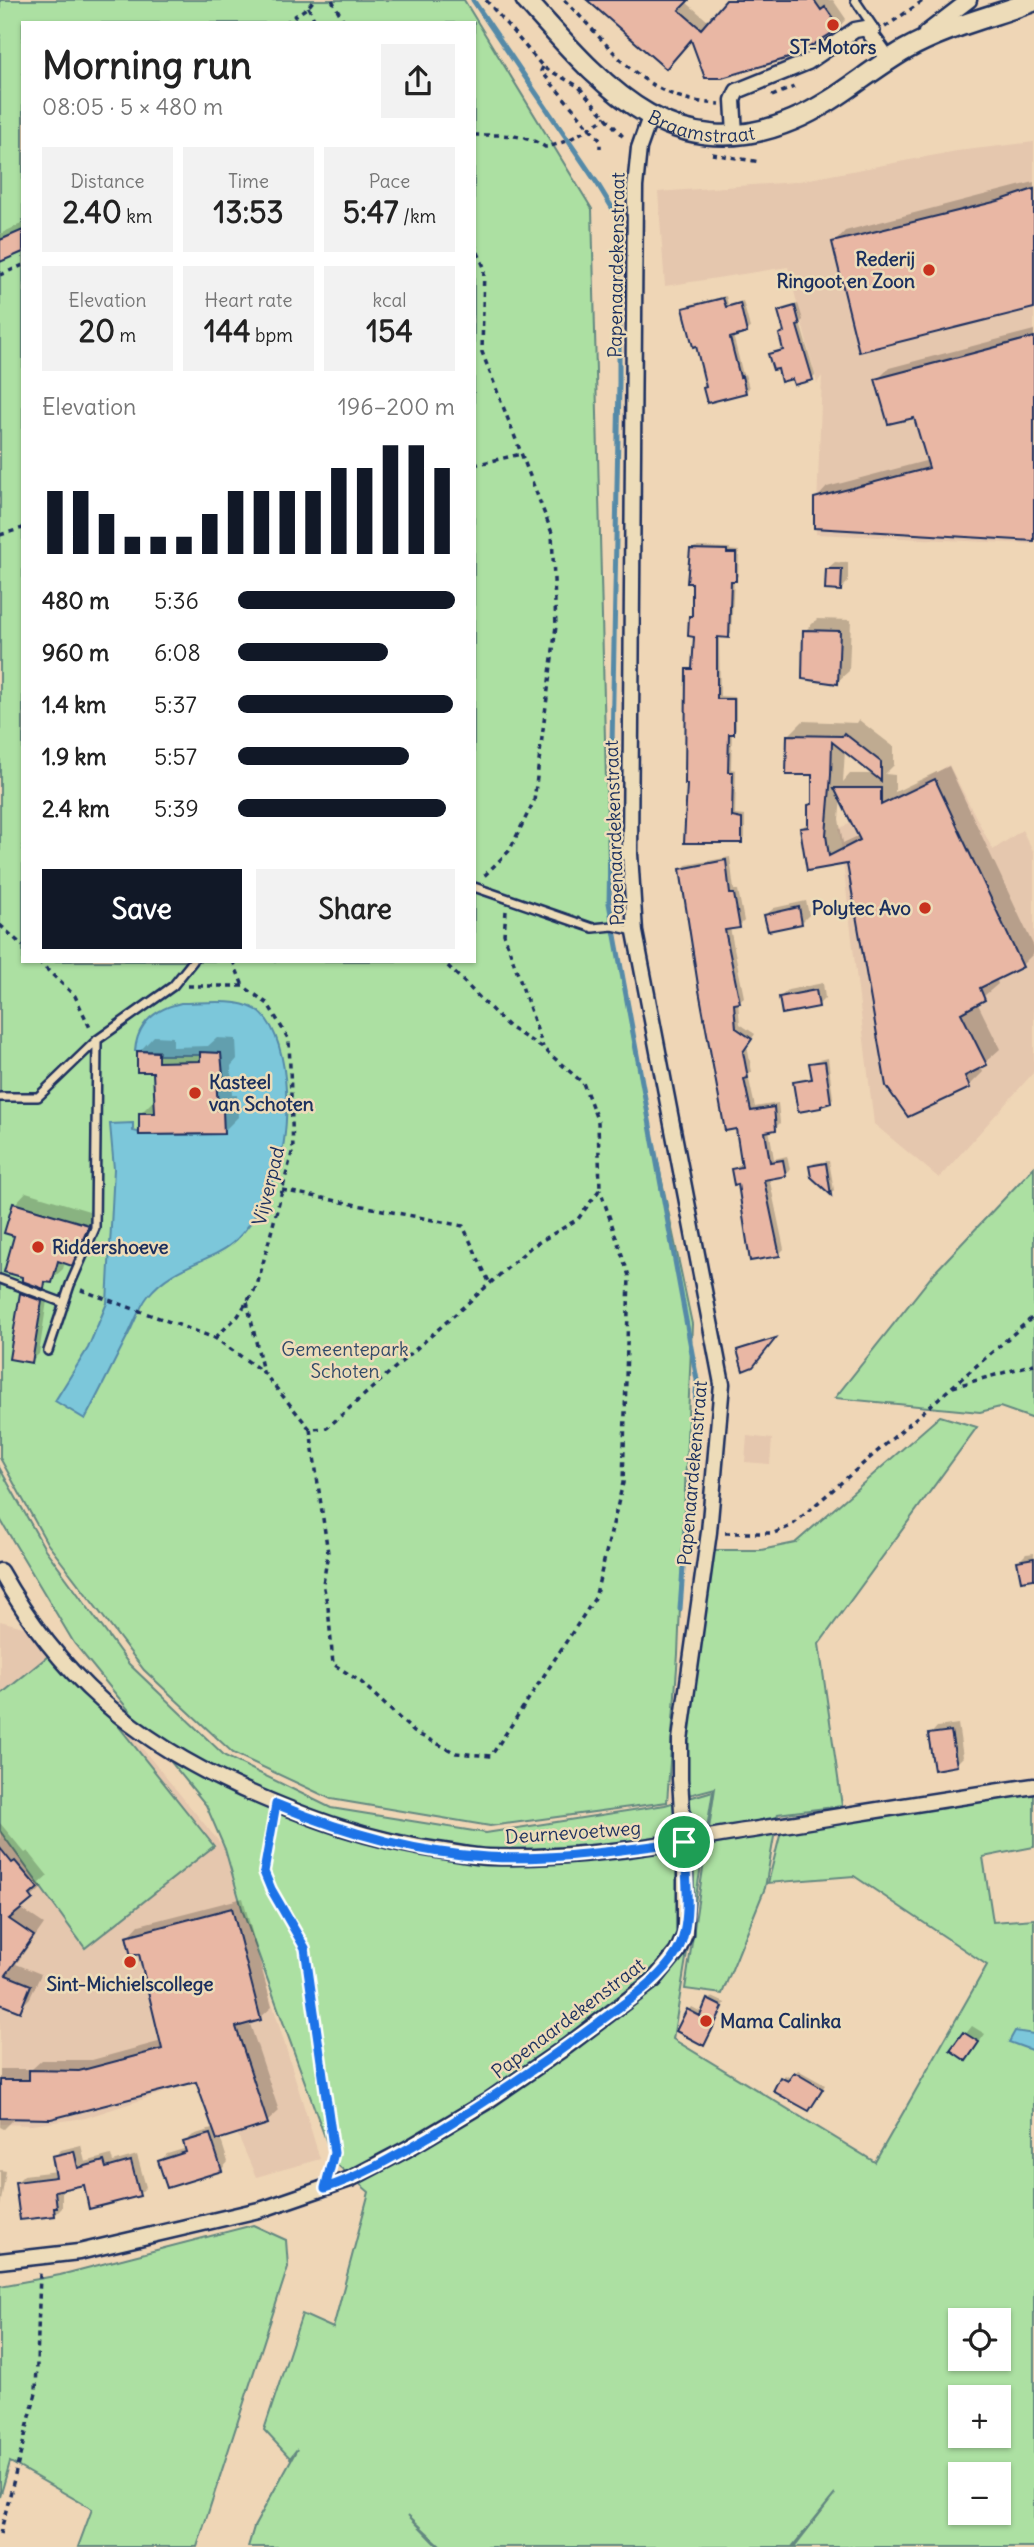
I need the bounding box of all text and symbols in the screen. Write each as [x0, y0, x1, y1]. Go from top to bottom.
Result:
marker: ST-Motors [825, 17, 841, 33]
place label: ST-Motors [789, 35, 877, 59]
text: Morning run [42, 42, 252, 89]
button: share [381, 44, 455, 118]
text: 08:05 · 5 × 480 m [42, 92, 223, 121]
street label: Braamstraat [644, 104, 757, 147]
text: Distance [70, 169, 145, 193]
text: Time [228, 169, 269, 193]
text: Pace [369, 169, 410, 193]
street label: Papenaardekenstraat [602, 172, 630, 358]
text: 2.40 [62, 193, 122, 231]
text: 13:53 [213, 193, 284, 231]
text: 5:47 [343, 193, 399, 231]
text: km [122, 204, 153, 228]
text: /km [399, 204, 436, 228]
place label: Rederij Ringoot en Zoon [776, 247, 915, 293]
marker: Rederij Ringoot en Zoon [921, 262, 937, 278]
text: Elevation [69, 288, 146, 312]
text: Heart rate [204, 288, 293, 312]
text: kcal [372, 288, 407, 312]
text: 20 [79, 312, 115, 350]
text: 144 [204, 312, 251, 350]
text: 154 [366, 312, 413, 350]
text: m [115, 323, 136, 347]
text: bpm [251, 323, 293, 347]
text: Elevation [42, 392, 136, 421]
text: 196–200 m [338, 392, 455, 421]
text: 480 m [42, 586, 109, 615]
text: 5:36 [154, 586, 199, 615]
text: 960 m [42, 638, 109, 667]
text: 6:08 [154, 638, 201, 667]
text: 1.4 km [42, 690, 106, 719]
text: 5:37 [154, 690, 197, 719]
street label: Papenaardekenstraat [599, 740, 629, 926]
text: 1.9 km [42, 742, 107, 771]
text: 5:57 [154, 742, 197, 771]
text: 2.4 km [42, 794, 110, 823]
text: 5:39 [154, 794, 199, 823]
button: Save [42, 869, 242, 949]
button: Share [256, 869, 455, 949]
place label: Polytec Avo [812, 896, 911, 920]
marker: Polytec Avo [917, 900, 933, 916]
place label: Kasteel van Schoten [209, 1070, 314, 1116]
marker: Kasteel van Schoten [187, 1085, 203, 1101]
street label: Vijverpad [247, 1144, 289, 1228]
place label: Riddershoeve [52, 1235, 169, 1259]
marker: Riddershoeve [30, 1239, 46, 1255]
park label: Gemeentepark Schoten [281, 1337, 409, 1383]
street label: Papenaardekenstraat [672, 1379, 712, 1567]
pin [654, 1812, 714, 1872]
street label: Deurnevoetweg [504, 1815, 642, 1849]
icon: arrive [665, 1823, 703, 1861]
street label: Papenaardekenstraat [487, 1953, 649, 2083]
marker: Sint-Michielscollege [122, 1954, 138, 1970]
place label: Sint-Michielscollege [46, 1972, 214, 1996]
place label: Mama Calinka [720, 2009, 841, 2033]
marker: Mama Calinka [698, 2013, 714, 2029]
map controls [948, 2308, 1011, 2525]
button: locate [948, 2308, 1011, 2371]
button: + [948, 2385, 1011, 2448]
button: − [948, 2462, 1011, 2525]

